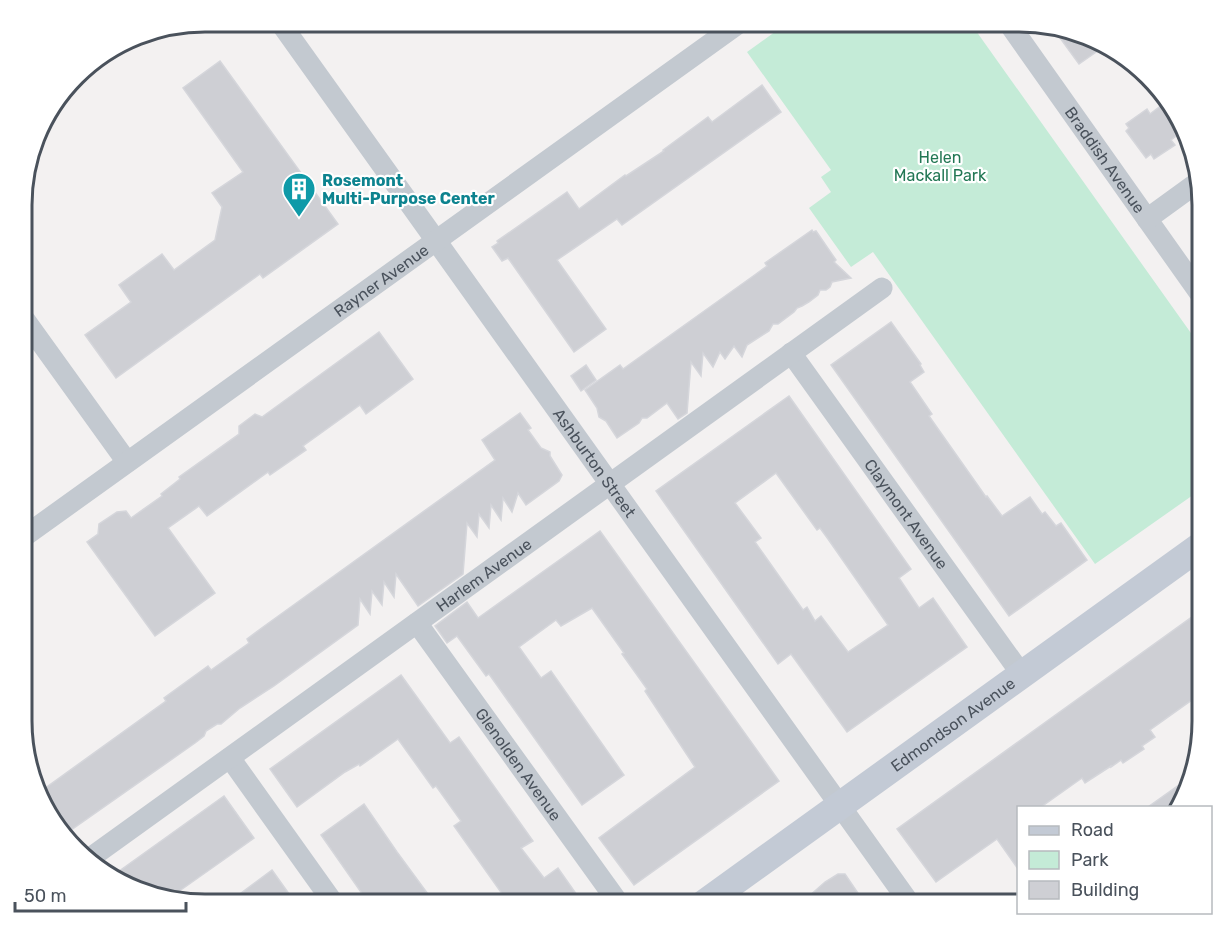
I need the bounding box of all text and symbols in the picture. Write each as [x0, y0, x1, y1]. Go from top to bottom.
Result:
street label: Braddish Avenue [1061, 103, 1149, 217]
park label: Helen Mackall Park [894, 148, 987, 185]
building icon: Rosemont Multi-Purpose Center [281, 171, 317, 218]
place label: Rosemont Multi-Purpose Center [322, 171, 496, 208]
street label: Rayner Avenue [330, 240, 432, 321]
street label: Ashburton Street [549, 405, 640, 521]
street label: Claymont Avenue [861, 455, 952, 573]
street label: Harlem Avenue [432, 534, 535, 615]
street label: Edmondson Avenue [887, 673, 1018, 775]
street label: Glenolden Avenue [472, 704, 566, 824]
legend [1017, 806, 1212, 914]
text: Road [1071, 819, 1114, 841]
text: Park [1071, 849, 1109, 871]
scale bar [15, 875, 186, 913]
text: Building [1071, 879, 1139, 901]
text: 50 m [24, 885, 67, 907]

